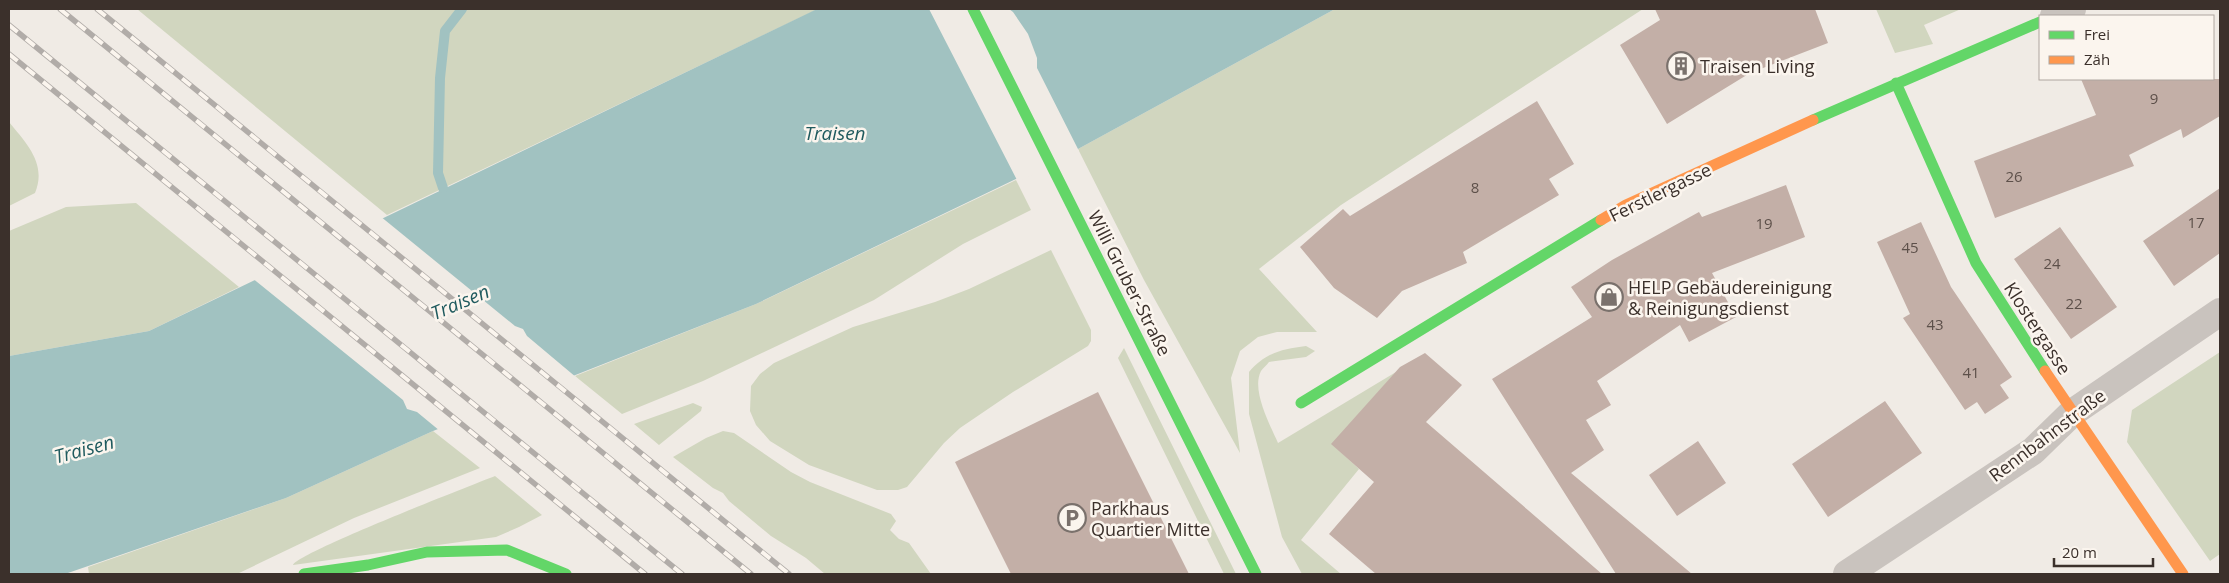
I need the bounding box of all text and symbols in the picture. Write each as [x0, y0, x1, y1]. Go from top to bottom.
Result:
legend [2039, 15, 2214, 80]
text: Frei [2084, 24, 2110, 44]
text: Zäh [2084, 49, 2110, 69]
building icon: Traisen Living [1666, 51, 1696, 81]
place label: Traisen Living [1700, 54, 1815, 78]
house number: 9 [2150, 88, 2158, 108]
water label: Traisen [804, 120, 866, 146]
street label: Ferstlergasse [1605, 157, 1715, 227]
house number: 26 [2005, 166, 2023, 186]
house number: 8 [1471, 177, 1479, 197]
street label: Willi Gruber-Straße [1083, 206, 1177, 360]
house number: 17 [2187, 212, 2205, 232]
house number: 19 [1755, 213, 1773, 233]
house number: 45 [1901, 237, 1919, 257]
house number: 24 [2043, 253, 2061, 273]
place label: HELP Gebäudereinigung & Reinigungsdienst [1628, 275, 1832, 320]
street label: Klostergasse [1999, 277, 2077, 379]
water label: Traisen [427, 278, 493, 326]
shop icon: HELP Gebäudereinigung & Reinigungsdienst [1594, 282, 1624, 312]
house number: 22 [2065, 293, 2083, 313]
house number: 43 [1926, 314, 1944, 334]
house number: 41 [1962, 362, 1980, 382]
street label: Rennbahnstraße [1984, 383, 2110, 487]
water label: Traisen [51, 429, 117, 469]
place label: Parkhaus Quartier Mitte [1091, 496, 1210, 541]
parking icon: Parkhaus Quartier Mitte [1057, 503, 1087, 533]
scale bar [2054, 536, 2153, 568]
text: 20 m [2062, 542, 2097, 562]

